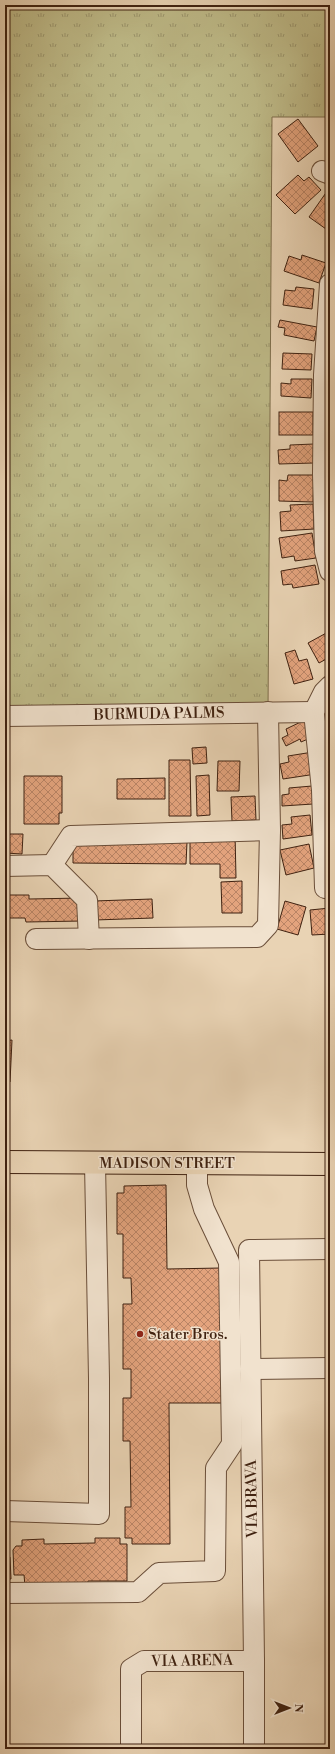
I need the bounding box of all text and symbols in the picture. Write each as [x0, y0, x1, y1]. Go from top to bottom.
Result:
street label: BURMUDA PALMS [92, 703, 225, 725]
street label: MADISON STREET [99, 1154, 235, 1173]
place label: Stater Bros. [148, 1325, 227, 1344]
marker: Stater Bros. [135, 1329, 145, 1339]
street label: VIA BRAVA [242, 1459, 262, 1539]
street label: VIA ARENA [150, 1651, 234, 1671]
north arrow [269, 1688, 309, 1728]
text: N [291, 1704, 305, 1713]

